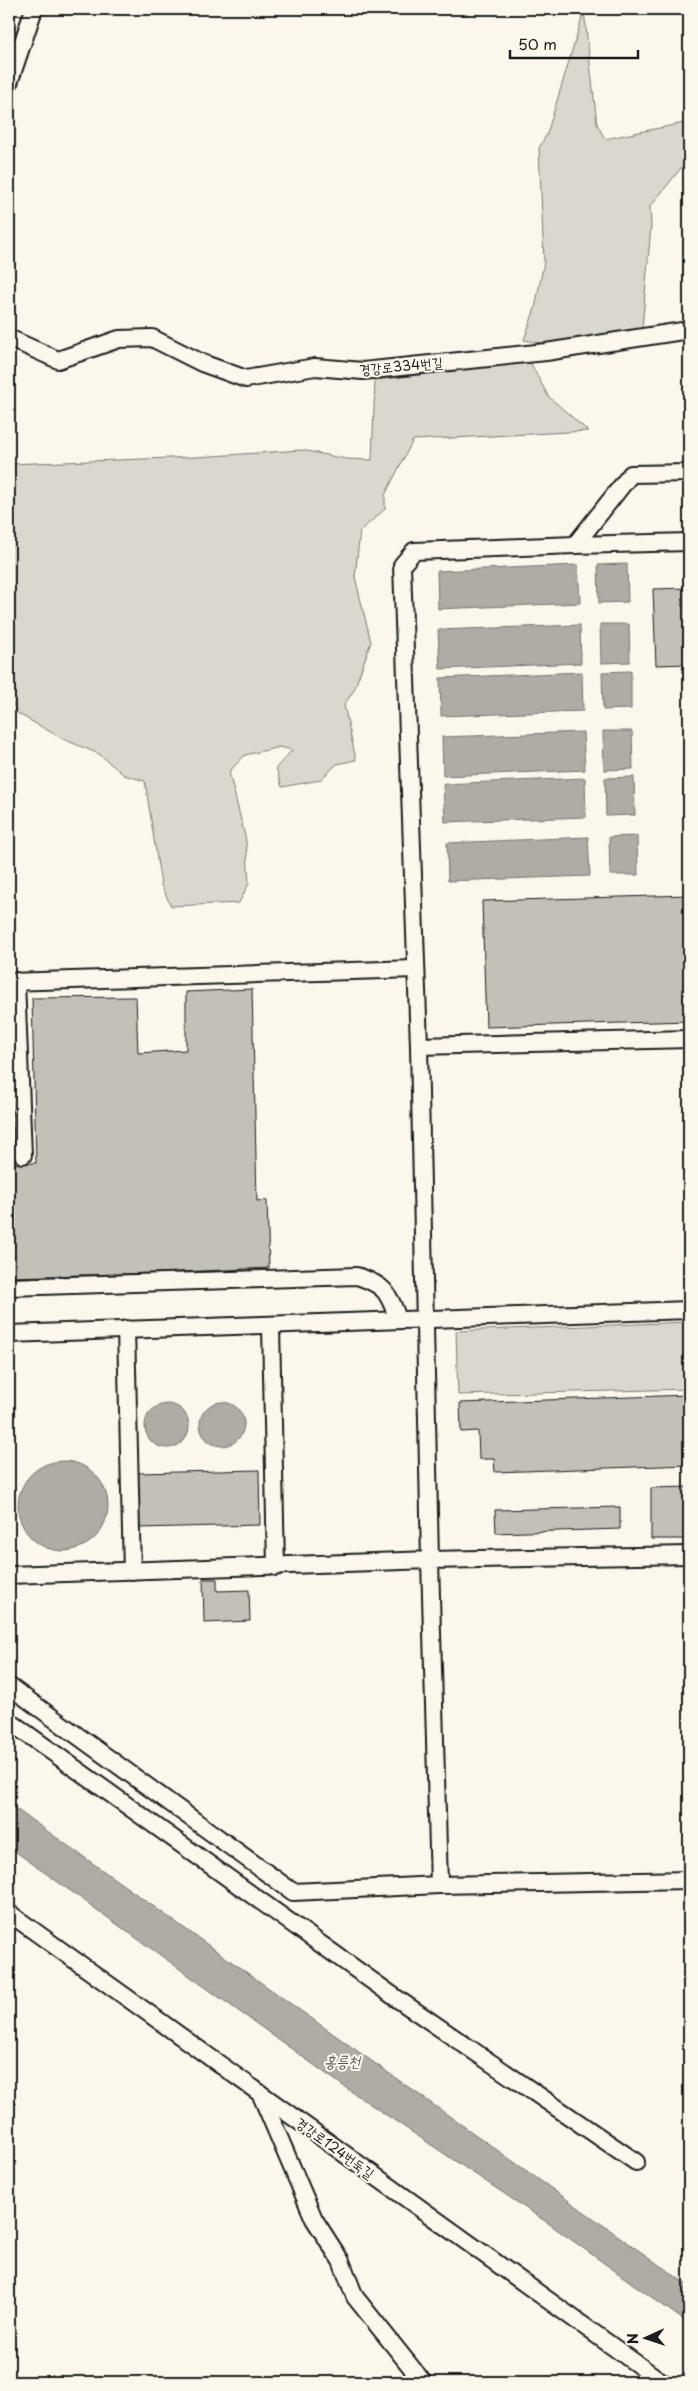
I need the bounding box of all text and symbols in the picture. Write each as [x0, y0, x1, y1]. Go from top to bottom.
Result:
scale bar [510, 28, 638, 60]
text: 50 m [518, 32, 557, 55]
street label: 경강로334번길 [358, 351, 444, 380]
water label: 홍릉천 [324, 2049, 362, 2072]
street label: 경강로124번둑길 [292, 2112, 380, 2184]
north arrow [620, 2314, 670, 2364]
text: N [622, 2333, 643, 2345]

